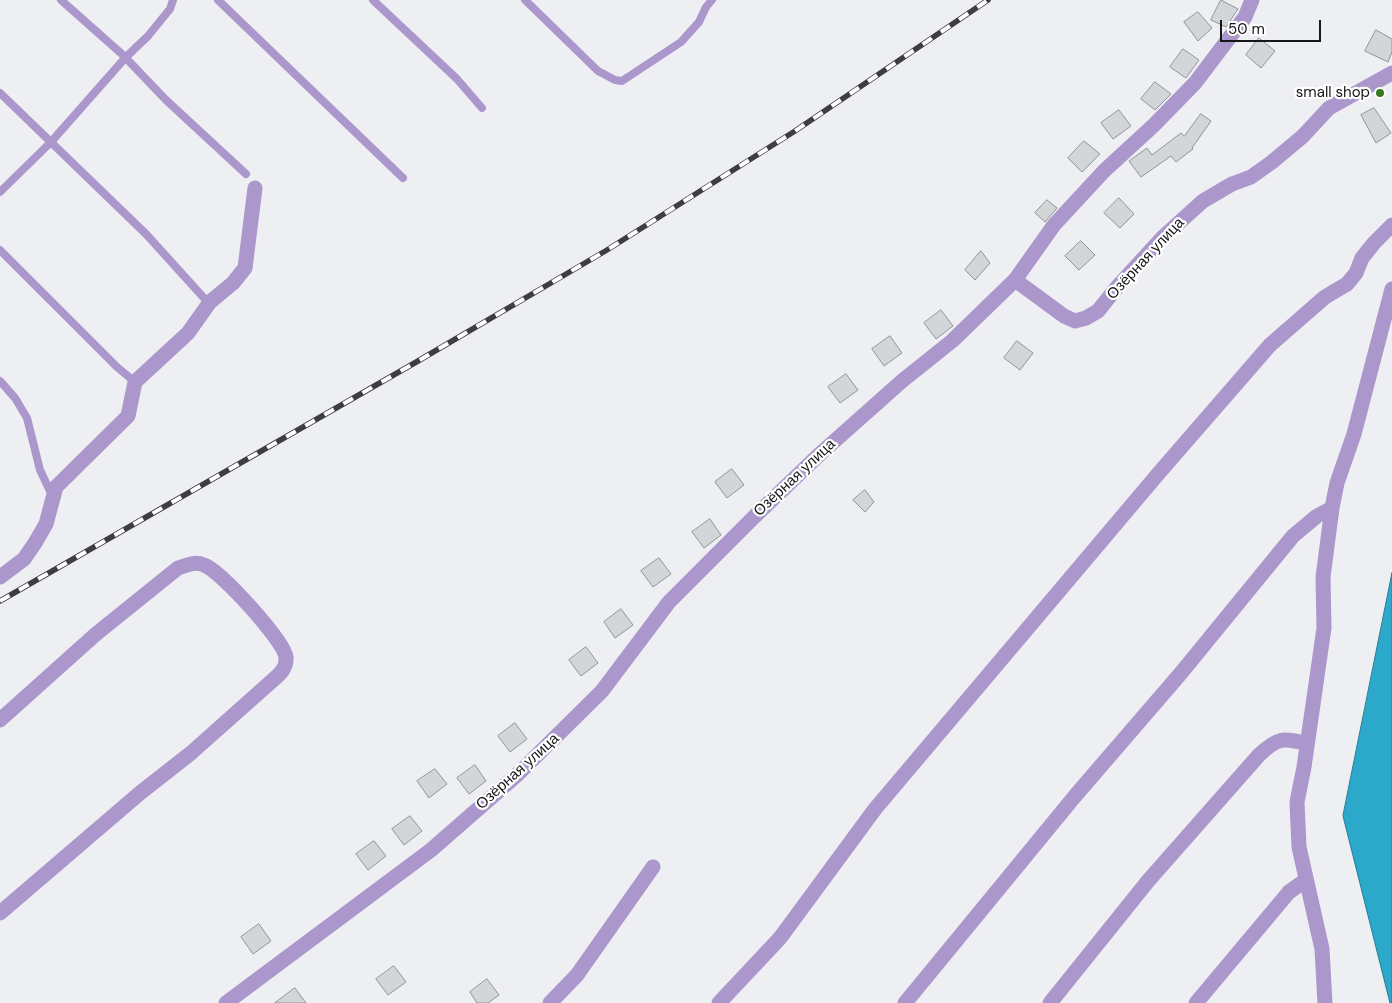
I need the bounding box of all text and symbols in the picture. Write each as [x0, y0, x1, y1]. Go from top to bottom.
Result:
scale bar [1222, 10, 1323, 42]
text: 50 m [1228, 19, 1265, 39]
place label: small shop [1296, 84, 1370, 102]
marker: small shop [1374, 87, 1386, 99]
street label: Озёрная улица [1104, 214, 1188, 304]
street label: Озёрная улица [750, 436, 840, 520]
street label: Озёрная улица [473, 730, 563, 814]

